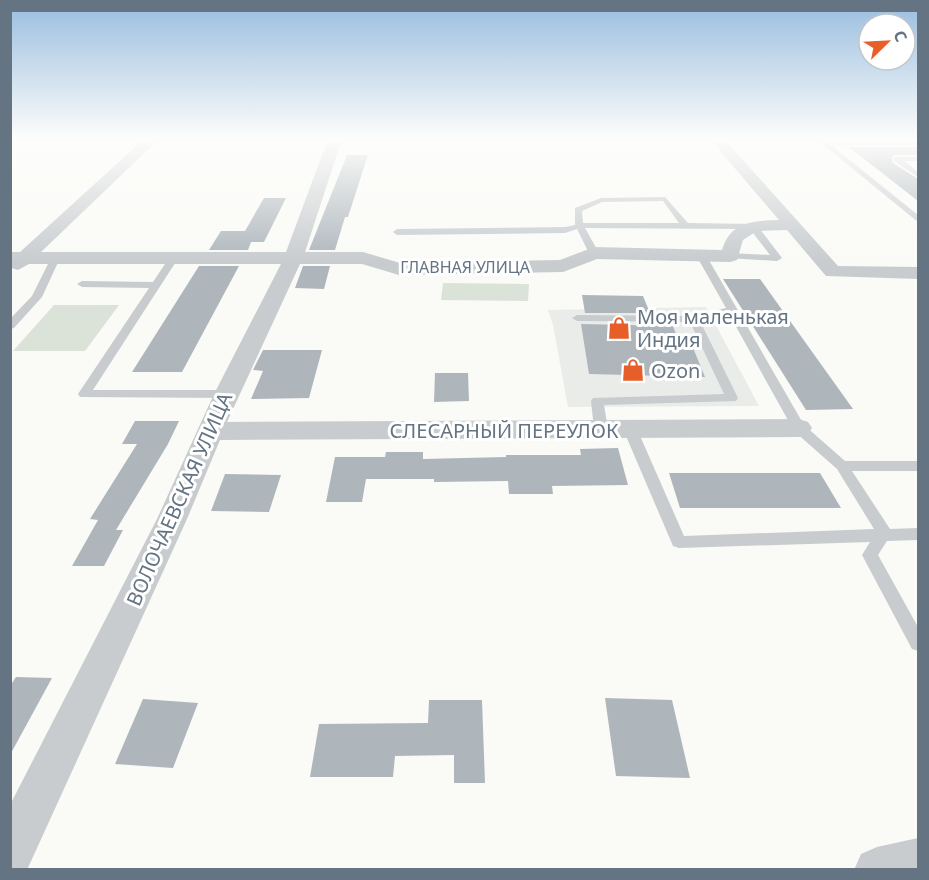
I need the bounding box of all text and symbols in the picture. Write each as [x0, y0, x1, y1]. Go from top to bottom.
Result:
north arrow [857, 12, 917, 72]
text: С [889, 27, 913, 45]
street label: ГЛАВНАЯ УЛИЦА [400, 256, 531, 278]
place label: Моя маленькая Индия [637, 303, 789, 353]
shop icon: Моя маленькая Индия [606, 315, 632, 341]
shop icon: Ozon [620, 357, 646, 383]
place label: Ozon [651, 357, 700, 384]
street label: ВОЛОЧАЕВСКАЯ УЛИЦА [120, 388, 238, 610]
street label: СЛЕСАРНЫЙ ПЕРЕУЛОК [390, 417, 619, 444]

